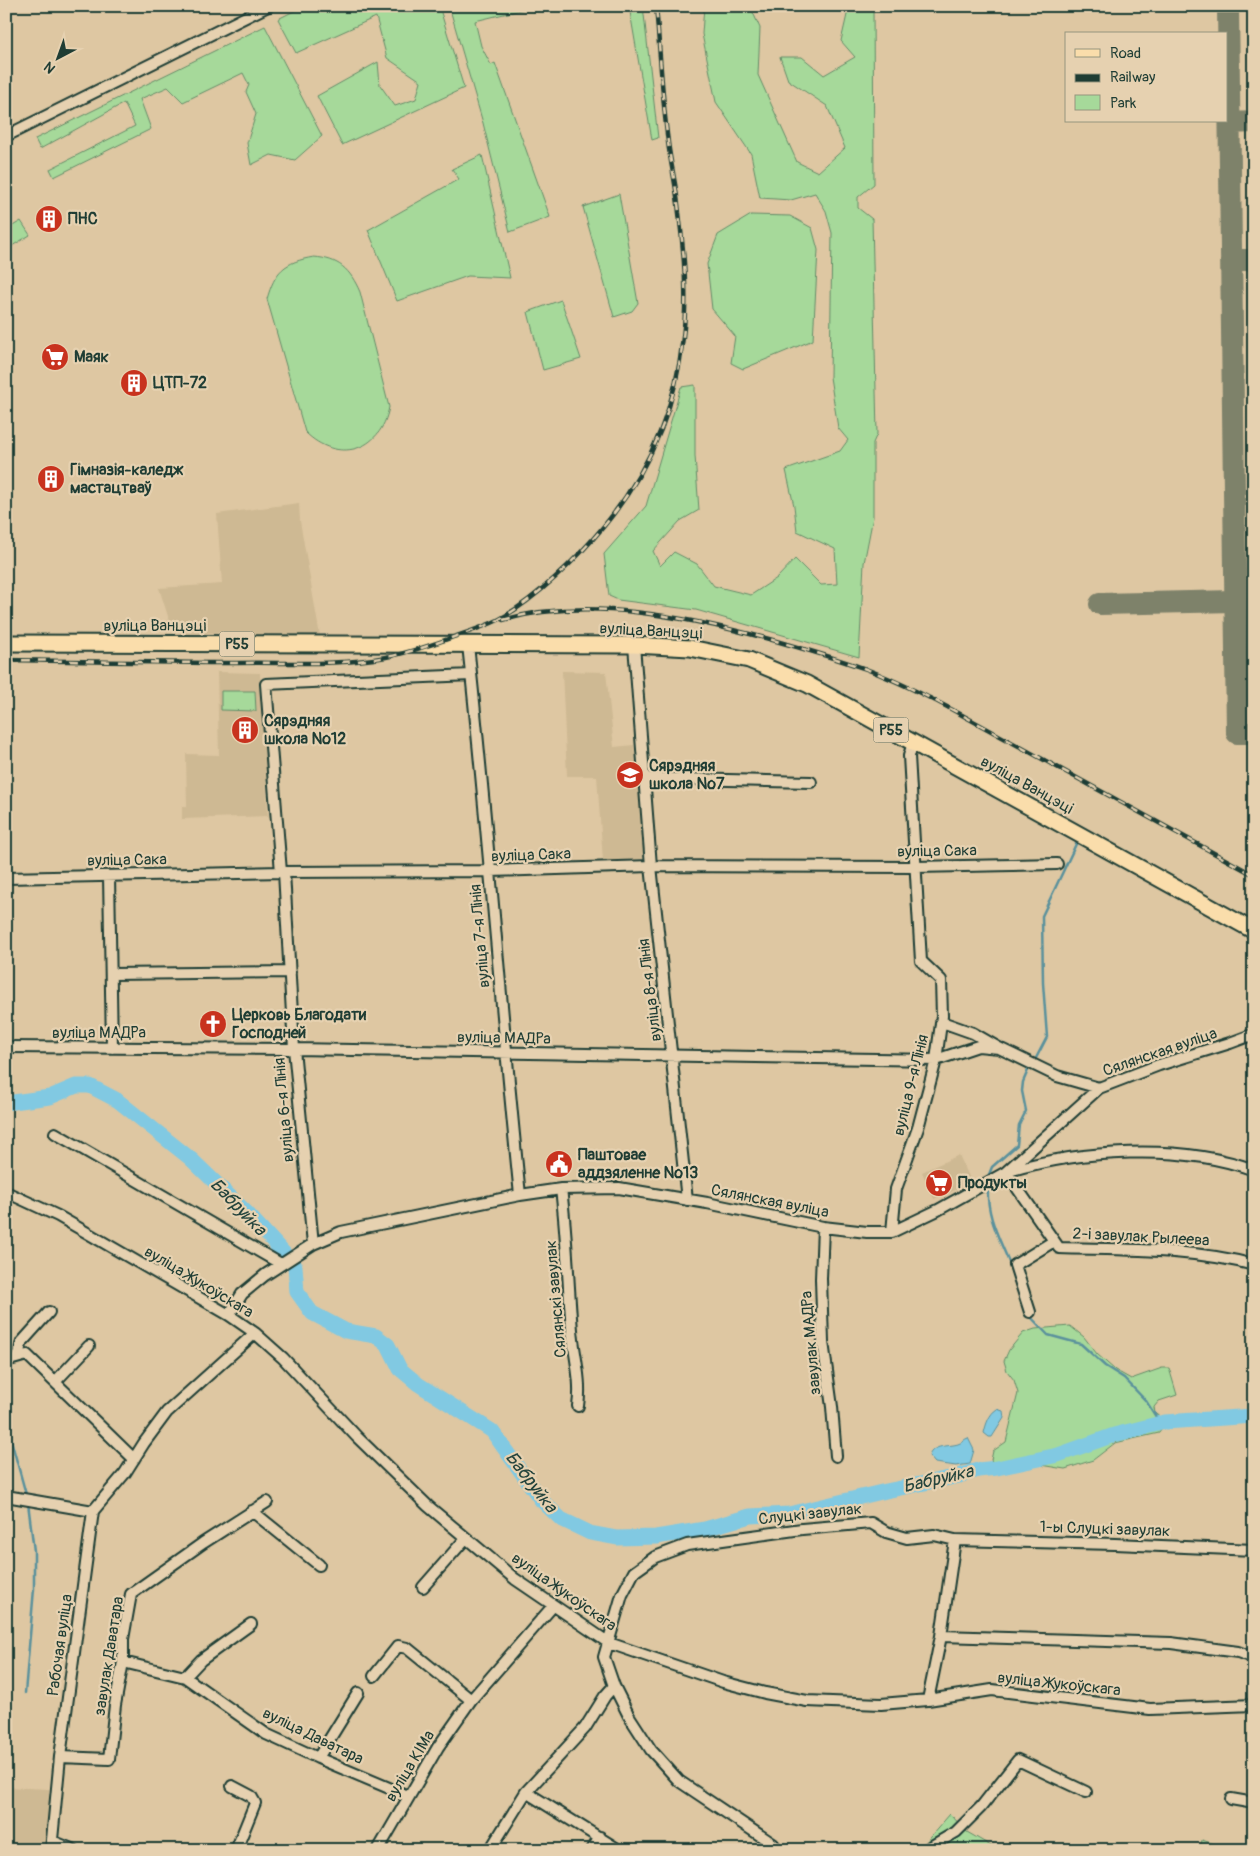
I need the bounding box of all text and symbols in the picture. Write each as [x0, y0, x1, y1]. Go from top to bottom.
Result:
north arrow [32, 32, 82, 82]
legend [1065, 32, 1228, 122]
text: Road [1110, 44, 1141, 63]
text: N [41, 58, 59, 77]
text: Railway [1110, 68, 1156, 87]
text: Park [1110, 94, 1137, 113]
building icon: ПНС [34, 204, 64, 234]
place label: ПНС [68, 209, 98, 229]
supermarket icon: Маяк [40, 342, 70, 372]
place label: Маяк [74, 347, 109, 367]
building icon: ЦТП-72 [119, 368, 149, 398]
place label: ЦТП-72 [153, 373, 207, 393]
place label: Гімназія-каледж мастацтваў [70, 460, 184, 498]
building icon: Гімназія-каледж мастацтваў [36, 464, 66, 494]
street label: вуліца Ванцэці [104, 616, 207, 636]
street label: вуліца Ванцэці [599, 618, 703, 644]
road number: Р55 [220, 632, 254, 656]
place label: Сярэдняя школа №12 [264, 711, 346, 749]
building icon: Сярэдняя школа №12 [230, 715, 260, 745]
road number: Р55 [874, 718, 908, 742]
street label: вуліца Ванцэці [977, 751, 1077, 819]
place label: Сярэдняя школа №7 [649, 756, 725, 794]
school or university icon: Сярэдняя школа №7 [615, 760, 645, 790]
street label: вуліца Сака [897, 840, 977, 862]
street label: вуліца Сака [491, 844, 571, 866]
street label: вуліца Сака [87, 849, 167, 871]
street label: вуліца 7-я Лінія [466, 883, 494, 989]
street label: вуліца 8-я Лінія [634, 937, 666, 1043]
place label: Церковь Благодати Господней [232, 1005, 367, 1043]
church icon: Церковь Благодати Господней [198, 1009, 228, 1039]
street label: вуліца МАДРа [52, 1023, 146, 1043]
street label: Сялянская вуліца [1100, 1023, 1220, 1081]
street label: вуліца МАДРа [457, 1027, 551, 1049]
street label: вуліца 9-я Лінія [889, 1032, 933, 1138]
street label: вуліца 6-я Лінія [269, 1057, 299, 1163]
place label: Паштовае аддзяленне №13 [578, 1145, 698, 1183]
public building icon: Паштовае аддзяленне №13 [544, 1149, 574, 1179]
supermarket icon: Продукты [924, 1168, 954, 1198]
water label: Бабруйка [205, 1173, 272, 1242]
place label: Продукты [958, 1173, 1027, 1193]
street label: Сялянская вуліца [709, 1180, 831, 1222]
street label: 2-і завулак Рылеева [1072, 1223, 1210, 1251]
street label: Сялянскі завулак [541, 1239, 571, 1359]
street label: вуліца Жукоўскага [141, 1242, 257, 1322]
street label: завулак МАДРа [796, 1290, 826, 1396]
water label: Бабруйка [500, 1447, 563, 1519]
water label: Бабруйка [901, 1459, 977, 1498]
street label: Слуцкі завулак [757, 1499, 863, 1529]
street label: 1-ы Слуцкі завулак [1039, 1517, 1171, 1541]
street label: вуліца Жукоўскага [508, 1548, 620, 1636]
street label: Рабочая вуліца [43, 1593, 77, 1697]
street label: завулак Даватара [90, 1595, 128, 1717]
street label: вуліца Жукоўскага [996, 1668, 1122, 1700]
street label: вуліца Даватара [259, 1703, 367, 1769]
street label: вуліца КІМа [381, 1727, 439, 1805]

